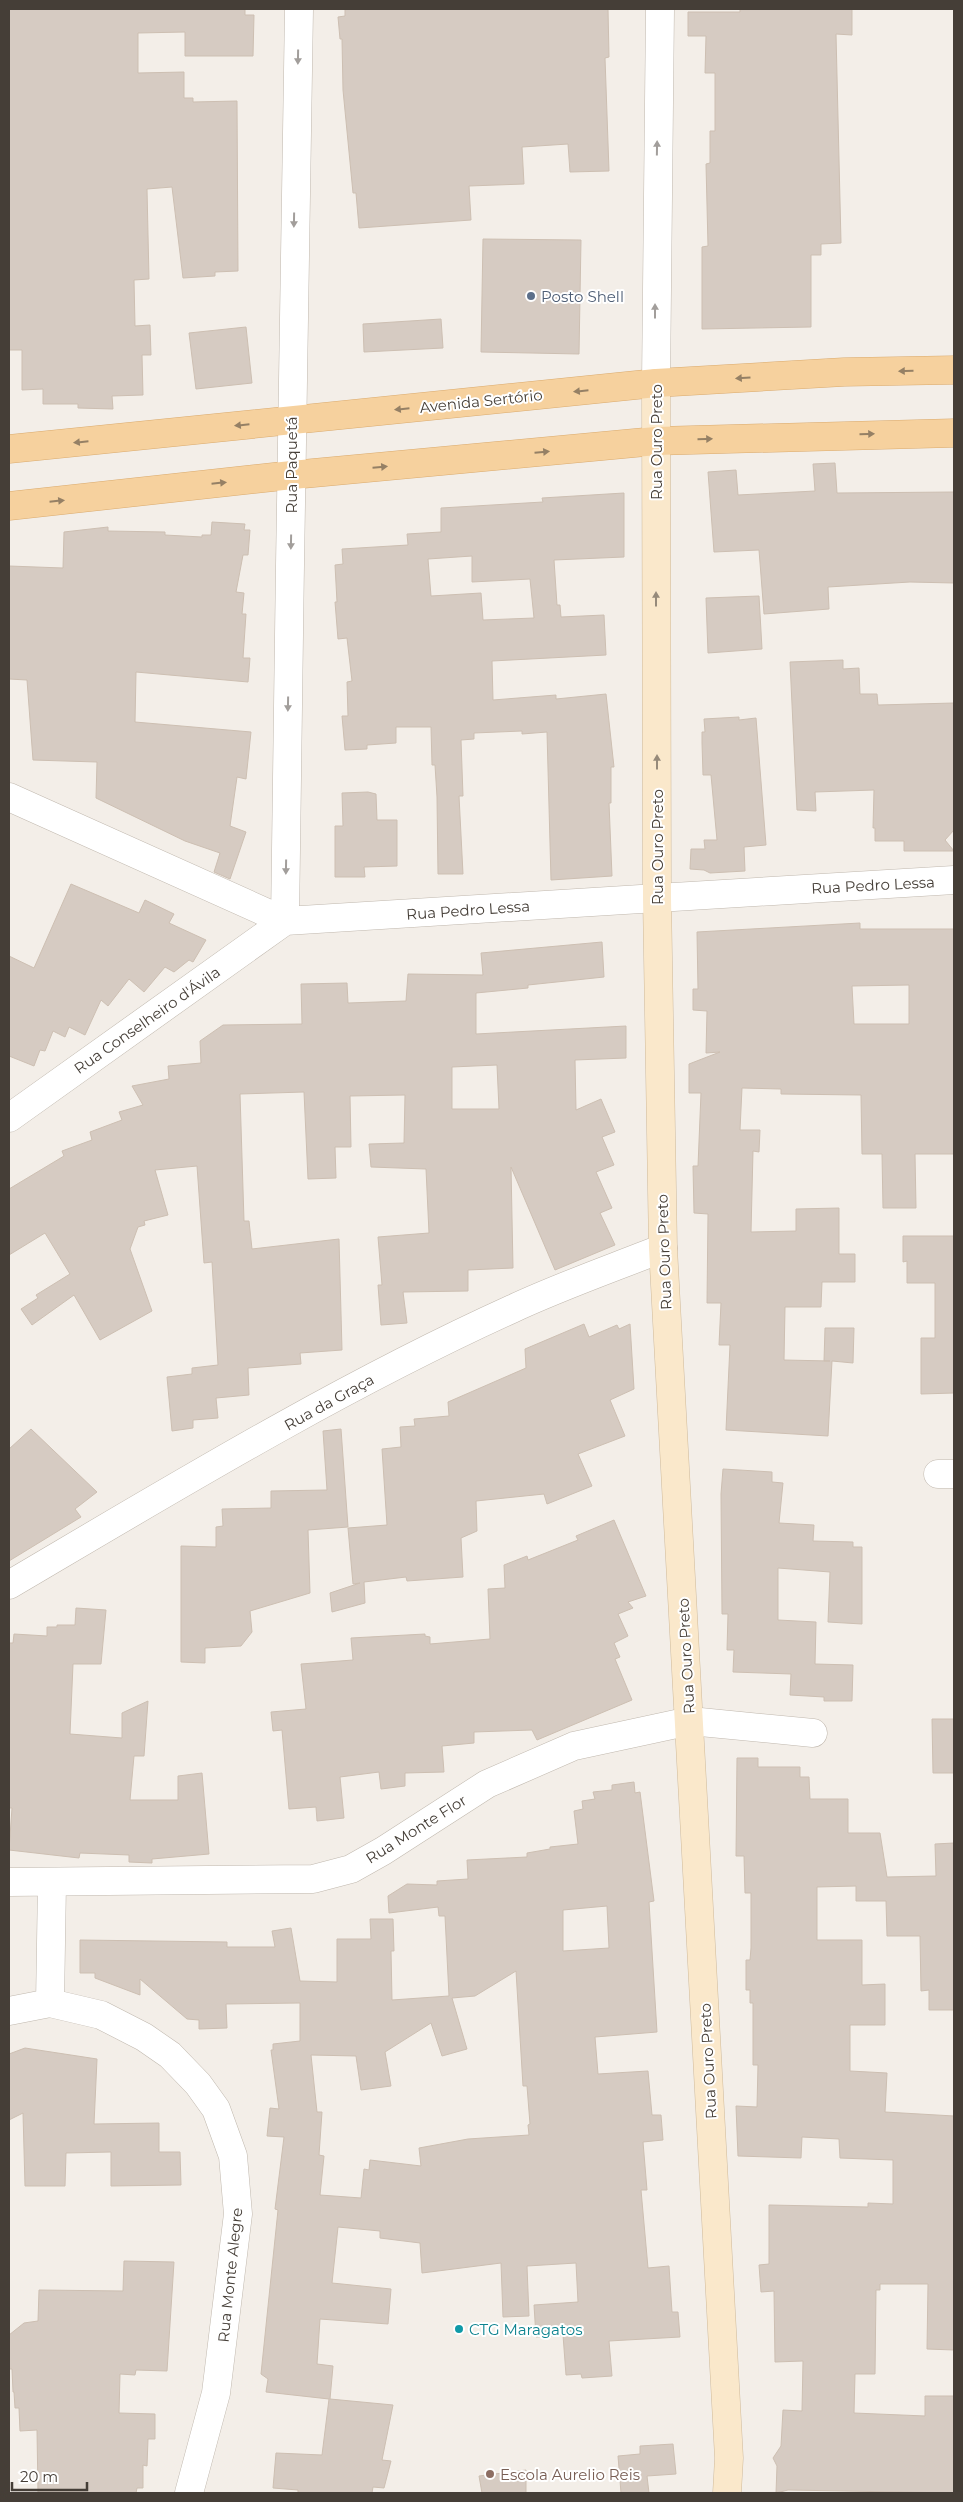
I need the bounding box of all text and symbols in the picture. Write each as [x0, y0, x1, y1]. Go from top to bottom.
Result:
one-way arrow [293, 50, 301, 66]
one-way arrow [654, 140, 662, 156]
one-way arrow [290, 212, 298, 228]
place label: Posto Shell [541, 287, 624, 306]
marker: Posto Shell [525, 290, 537, 302]
one-way arrow [651, 302, 659, 318]
one-way arrow [897, 367, 913, 375]
one-way arrow [735, 374, 751, 382]
street label: Rua Ouro Preto [647, 384, 666, 500]
street label: Avenida Sertório [419, 385, 543, 417]
one-way arrow [573, 387, 589, 395]
one-way arrow [394, 405, 410, 413]
street label: Rua Paquetá [282, 416, 301, 514]
one-way arrow [234, 421, 250, 429]
one-way arrow [860, 430, 876, 438]
one-way arrow [697, 435, 713, 443]
one-way arrow [72, 438, 88, 446]
one-way arrow [534, 447, 550, 455]
one-way arrow [373, 463, 389, 471]
one-way arrow [211, 479, 227, 487]
one-way arrow [50, 497, 66, 505]
one-way arrow [287, 534, 295, 550]
one-way arrow [652, 591, 660, 607]
one-way arrow [284, 696, 292, 712]
one-way arrow [653, 754, 661, 770]
street label: Rua Ouro Preto [648, 789, 667, 905]
one-way arrow [282, 859, 290, 875]
street label: Rua Pedro Lessa [811, 872, 935, 898]
street label: Rua Pedro Lessa [406, 896, 530, 924]
street label: Rua Conselheiro d'Ávila [70, 962, 224, 1078]
street label: Rua Ouro Preto [652, 1194, 676, 1310]
street label: Rua da Graça [281, 1369, 377, 1435]
street label: Rua Ouro Preto [673, 1598, 699, 1714]
street label: Rua Monte Flor [362, 1790, 470, 1868]
street label: Rua Ouro Preto [695, 2003, 721, 2119]
street label: Rua Monte Alegre [213, 2207, 247, 2343]
place label: CTG Maragatos [469, 2320, 583, 2339]
marker: CTG Maragatos [453, 2323, 465, 2335]
scale bar [12, 2460, 88, 2492]
place label: Escola Aurelio Reis [500, 2465, 640, 2484]
text: 20 m [20, 2467, 58, 2486]
marker: Escola Aurelio Reis [484, 2468, 496, 2480]

